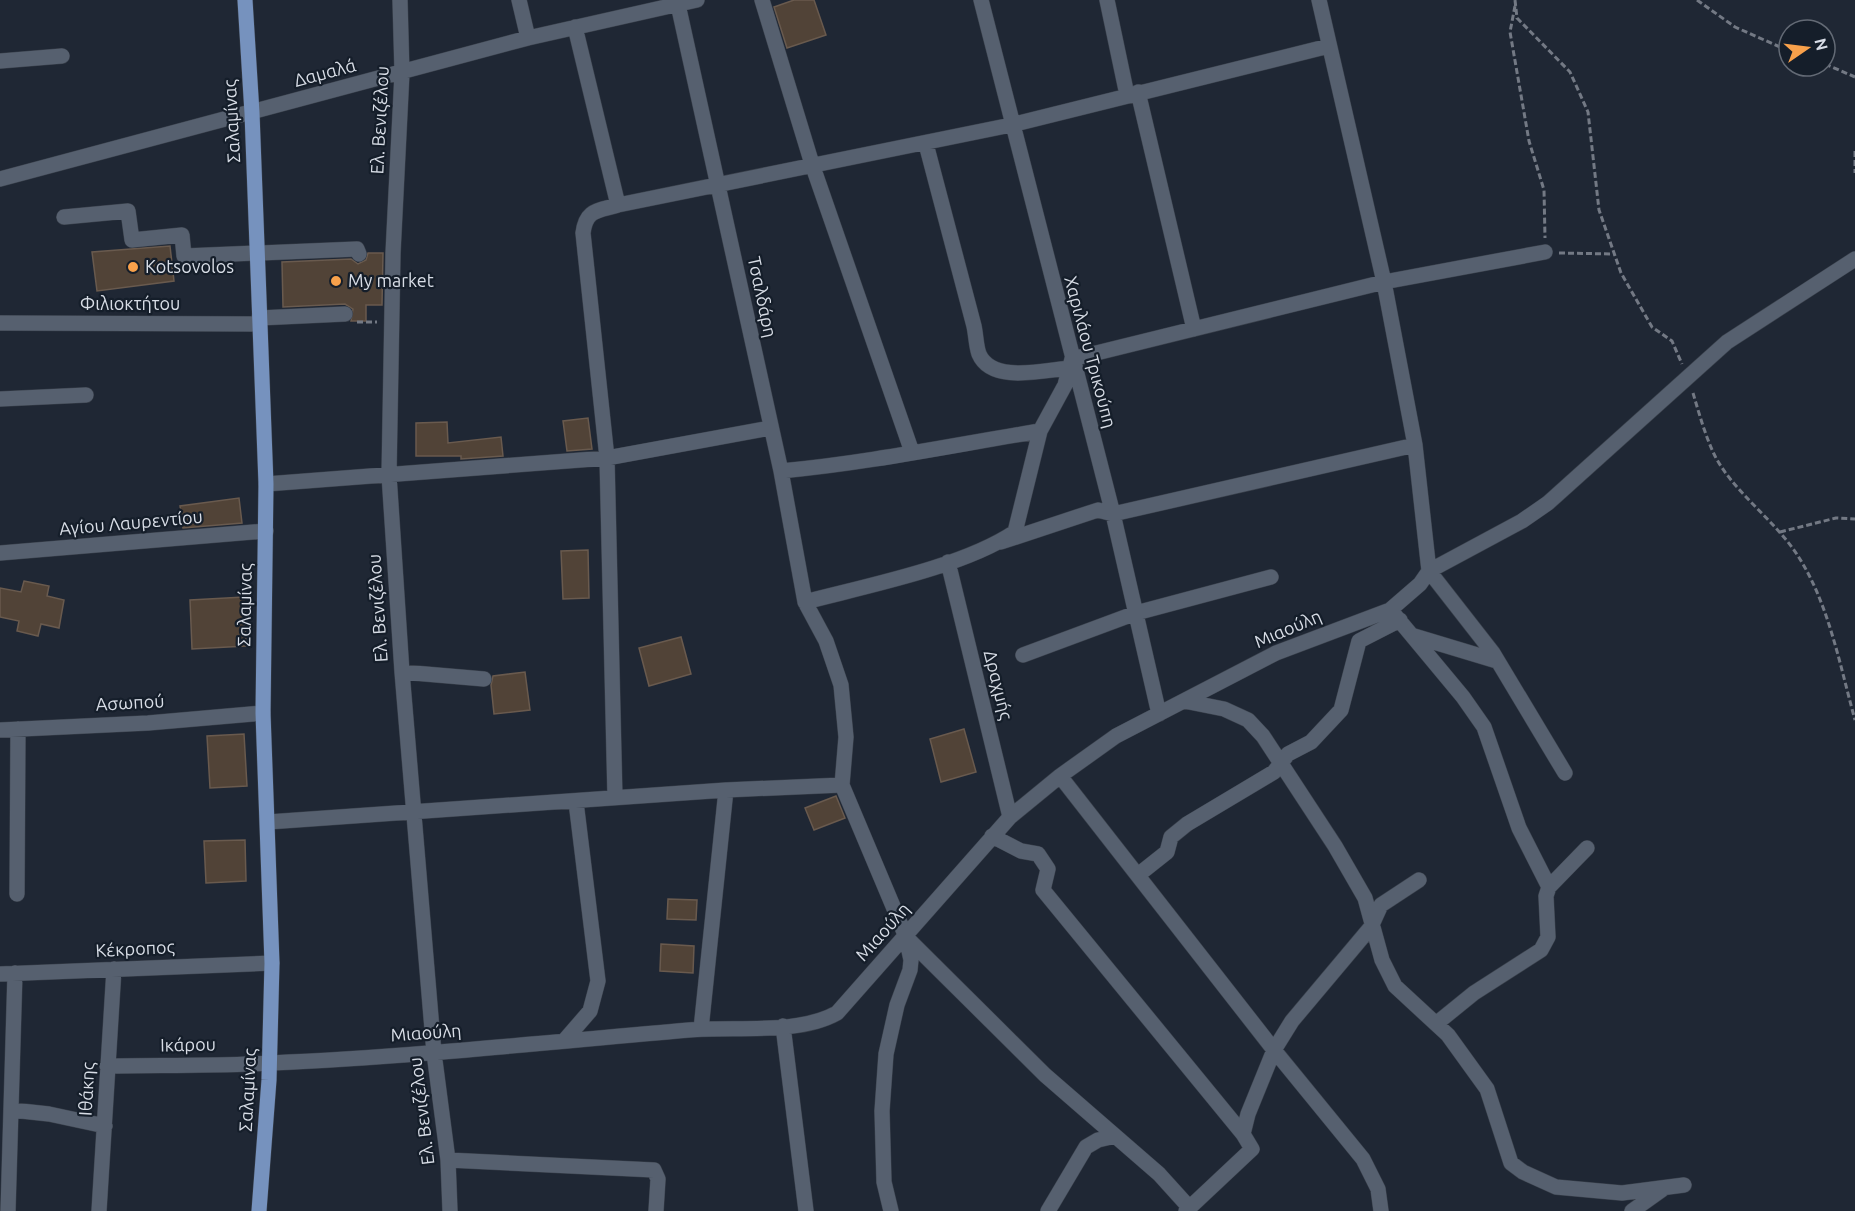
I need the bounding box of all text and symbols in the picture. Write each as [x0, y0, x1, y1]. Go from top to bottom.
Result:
north arrow [1777, 18, 1837, 78]
text: N [1811, 36, 1832, 52]
street label: Δαμαλά [292, 54, 358, 90]
street label: Ελ. Βενιζέλου [366, 65, 393, 175]
street label: Σαλαμίνας [219, 79, 244, 163]
street label: Τσαλδάρη [745, 254, 781, 339]
place label: Kotsovolos [145, 256, 234, 276]
marker: Kotsovolos [126, 260, 140, 274]
place label: My market [348, 270, 434, 290]
marker: My market [329, 274, 343, 288]
street label: Χαριλάου Τρικούπη [1061, 274, 1121, 430]
street label: Φιλιοκτήτου [80, 293, 180, 313]
street label: Αγίου Λαυρεντίου [58, 506, 204, 538]
street label: Ελ. Βενιζέλου [363, 553, 392, 663]
street label: Σαλαμίνας [233, 563, 256, 647]
street label: Μιαούλη [1251, 605, 1324, 651]
street label: Δραχμής [980, 648, 1017, 722]
street label: Ασωπού [95, 690, 165, 714]
street label: Μιαούλη [851, 898, 913, 964]
street label: Κέκροπος [95, 936, 175, 961]
street label: Μιαούλη [390, 1020, 462, 1044]
street label: Ικάρου [160, 1034, 216, 1054]
street label: Σαλαμίνας [235, 1048, 260, 1132]
street label: Ελ. Βενιζέλου [404, 1056, 439, 1166]
street label: Ιθάκης [75, 1062, 98, 1116]

